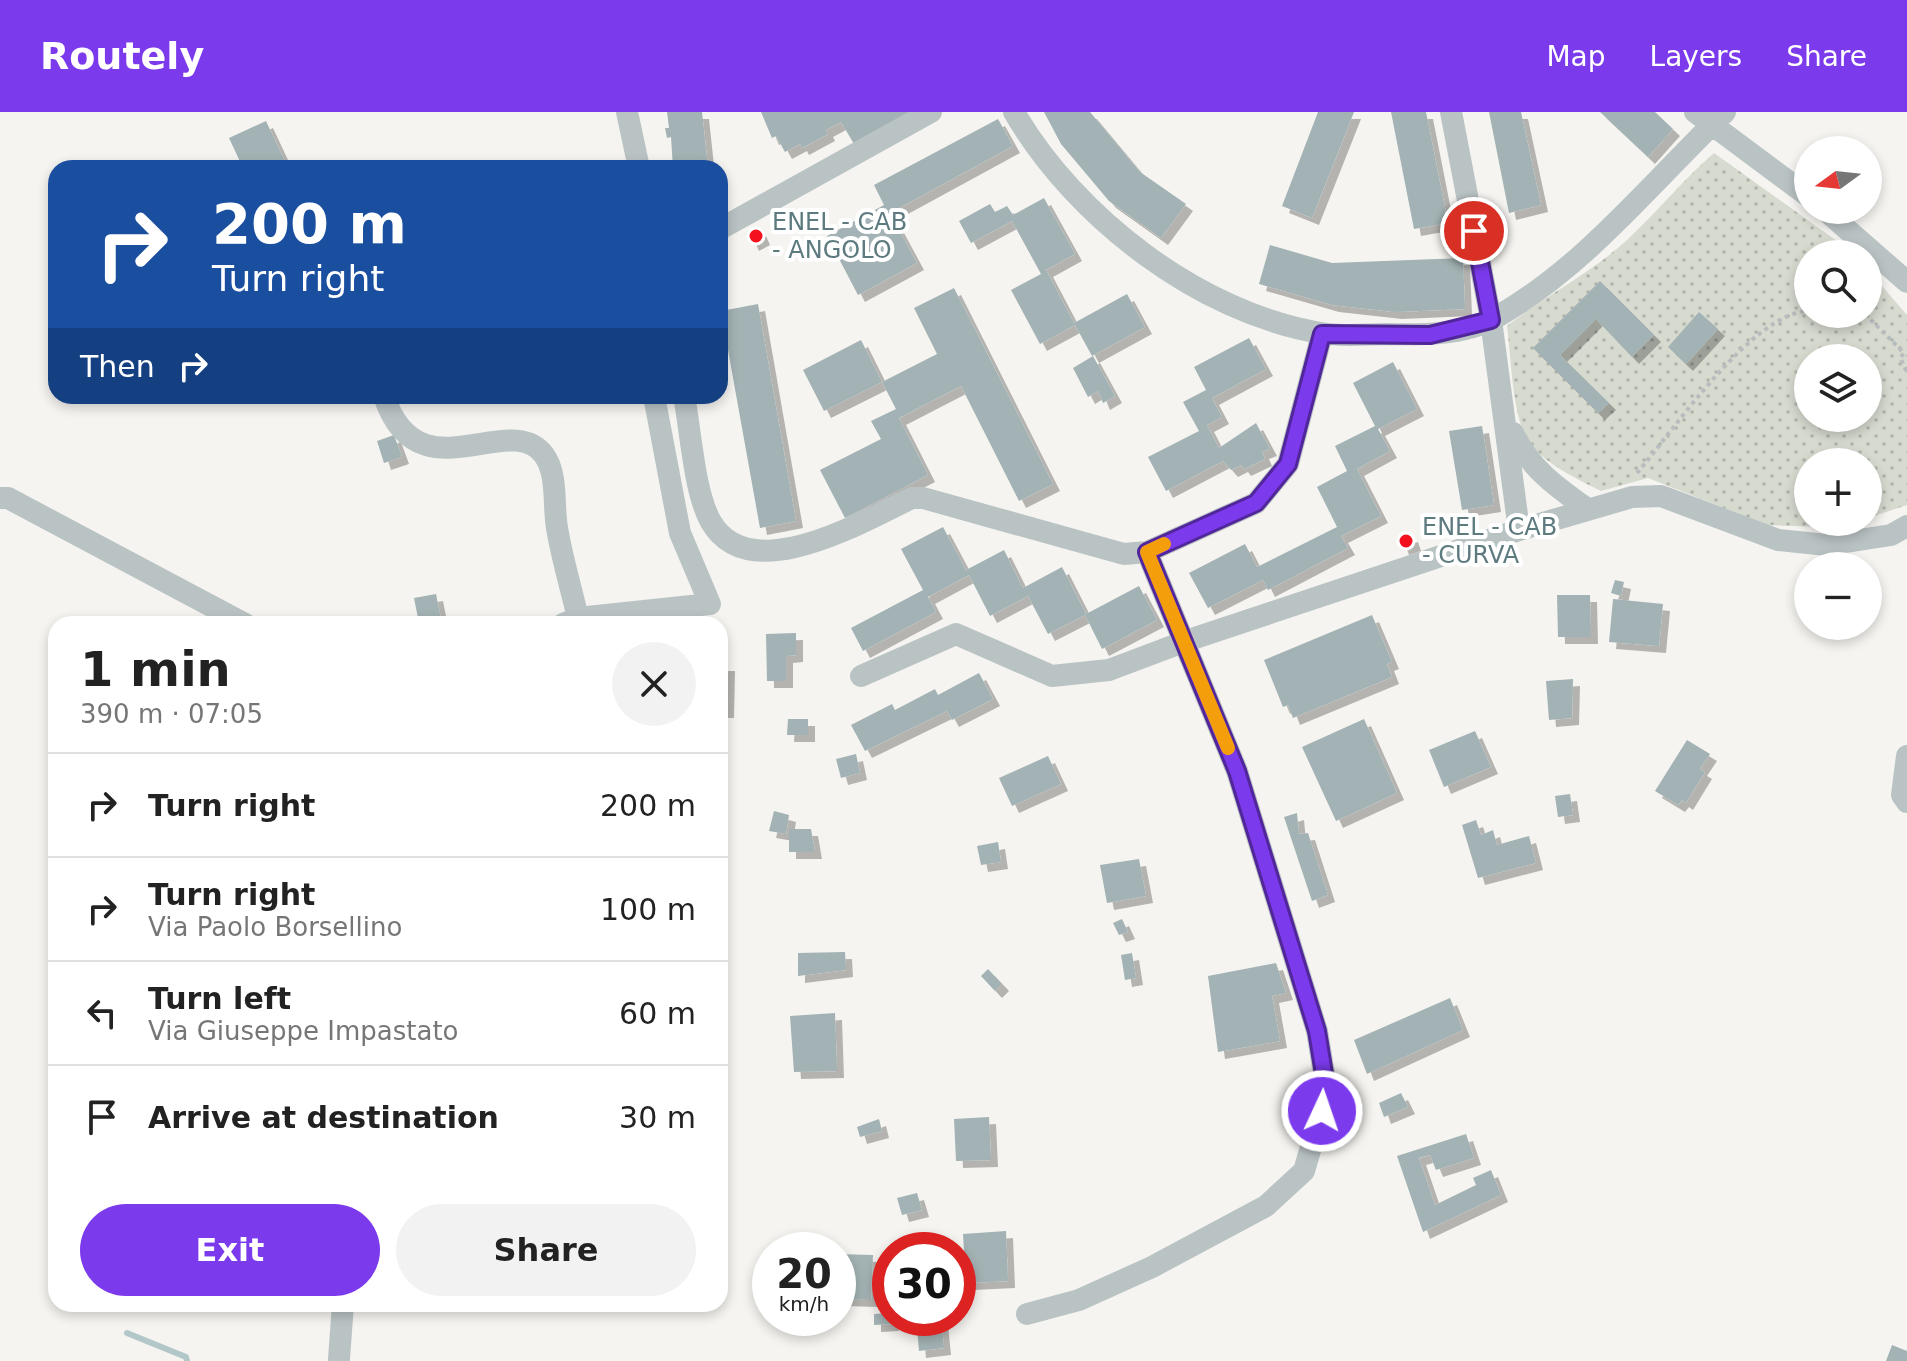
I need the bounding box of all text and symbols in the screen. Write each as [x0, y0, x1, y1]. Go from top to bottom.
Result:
text: Routely [40, 34, 204, 78]
text: Map [1546, 40, 1606, 73]
text: Layers [1650, 40, 1742, 73]
text: Share [1786, 40, 1867, 73]
north arrow [1794, 136, 1882, 224]
map controls [1794, 136, 1882, 640]
text: 200 m [212, 191, 407, 256]
icon: right [80, 192, 184, 296]
pin [1440, 197, 1508, 265]
place label: ENEL - CAB - ANGOLO [772, 208, 907, 264]
icon: arrive [1452, 209, 1496, 253]
marker: ENEL - CAB - ANGOLO [747, 227, 765, 245]
button: search [1794, 240, 1882, 328]
text: Turn right [212, 258, 384, 299]
icon: right [171, 344, 215, 388]
button: layers [1794, 344, 1882, 432]
text: Then [80, 349, 155, 384]
button: + [1794, 448, 1882, 536]
place label: ENEL - CAB - CURVA [1422, 513, 1557, 569]
marker: ENEL - CAB - CURVA [1397, 532, 1415, 550]
button: − [1794, 552, 1882, 640]
text: 1 min [80, 641, 231, 697]
button: close [612, 642, 696, 726]
text: 390 m · 07:05 [80, 699, 263, 729]
icon: right [80, 783, 124, 827]
text: Turn right [148, 788, 315, 823]
text: 200 m [600, 788, 696, 823]
text: Turn right [148, 877, 315, 912]
icon: right [80, 887, 124, 931]
text: 100 m [600, 892, 696, 927]
text: Via Paolo Borsellino [148, 912, 402, 942]
text: Turn left [148, 981, 291, 1016]
icon: left [80, 991, 124, 1035]
text: 60 m [619, 996, 696, 1031]
text: Via Giuseppe Impastato [148, 1016, 459, 1046]
position arrow [1280, 1069, 1364, 1153]
icon: arrive [80, 1095, 124, 1139]
text: Arrive at destination [148, 1100, 499, 1135]
text: 30 m [619, 1100, 696, 1135]
button: Exit [80, 1204, 380, 1296]
button: Share [396, 1204, 696, 1296]
speed limit sign: 30 [872, 1232, 976, 1336]
text: 20 [776, 1251, 832, 1297]
text: km/h [779, 1292, 829, 1316]

